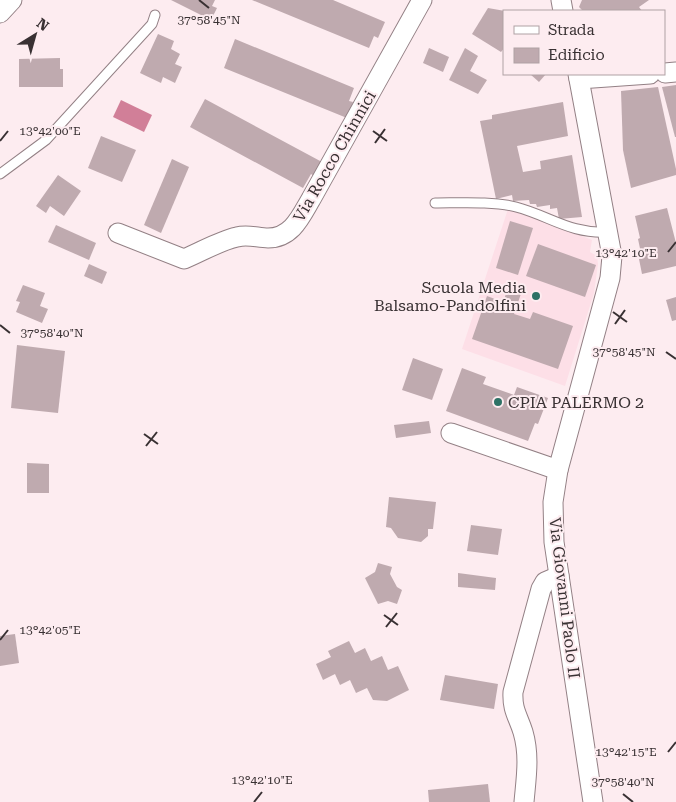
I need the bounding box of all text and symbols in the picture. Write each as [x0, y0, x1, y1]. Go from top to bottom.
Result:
north arrow [10, 10, 60, 60]
legend [503, 10, 666, 75]
text: 37°58'45"N [177, 13, 241, 27]
text: N [34, 15, 52, 34]
text: Strada [548, 21, 595, 39]
text: Edificio [548, 46, 605, 64]
street label: Via Rocco Chinnici [289, 87, 380, 225]
text: 13°42'00"E [19, 124, 81, 138]
text: 13°42'10"E [595, 246, 657, 260]
place label: Scuola Media Balsamo-Pandolfini [374, 278, 526, 315]
marker: Scuola Media Balsamo-Pandolfini [530, 290, 542, 302]
text: 37°58'40"N [20, 326, 84, 340]
text: 37°58'45"N [592, 345, 656, 359]
place label: CPIA PALERMO 2 [508, 393, 644, 412]
marker: CPIA PALERMO 2 [492, 396, 504, 408]
street label: Via Giovanni Paolo II [545, 516, 584, 680]
text: 13°42'05"E [19, 623, 81, 637]
text: 13°42'15"E [595, 745, 657, 759]
text: 13°42'10"E [231, 773, 293, 787]
text: 37°58'40"N [591, 775, 655, 789]

